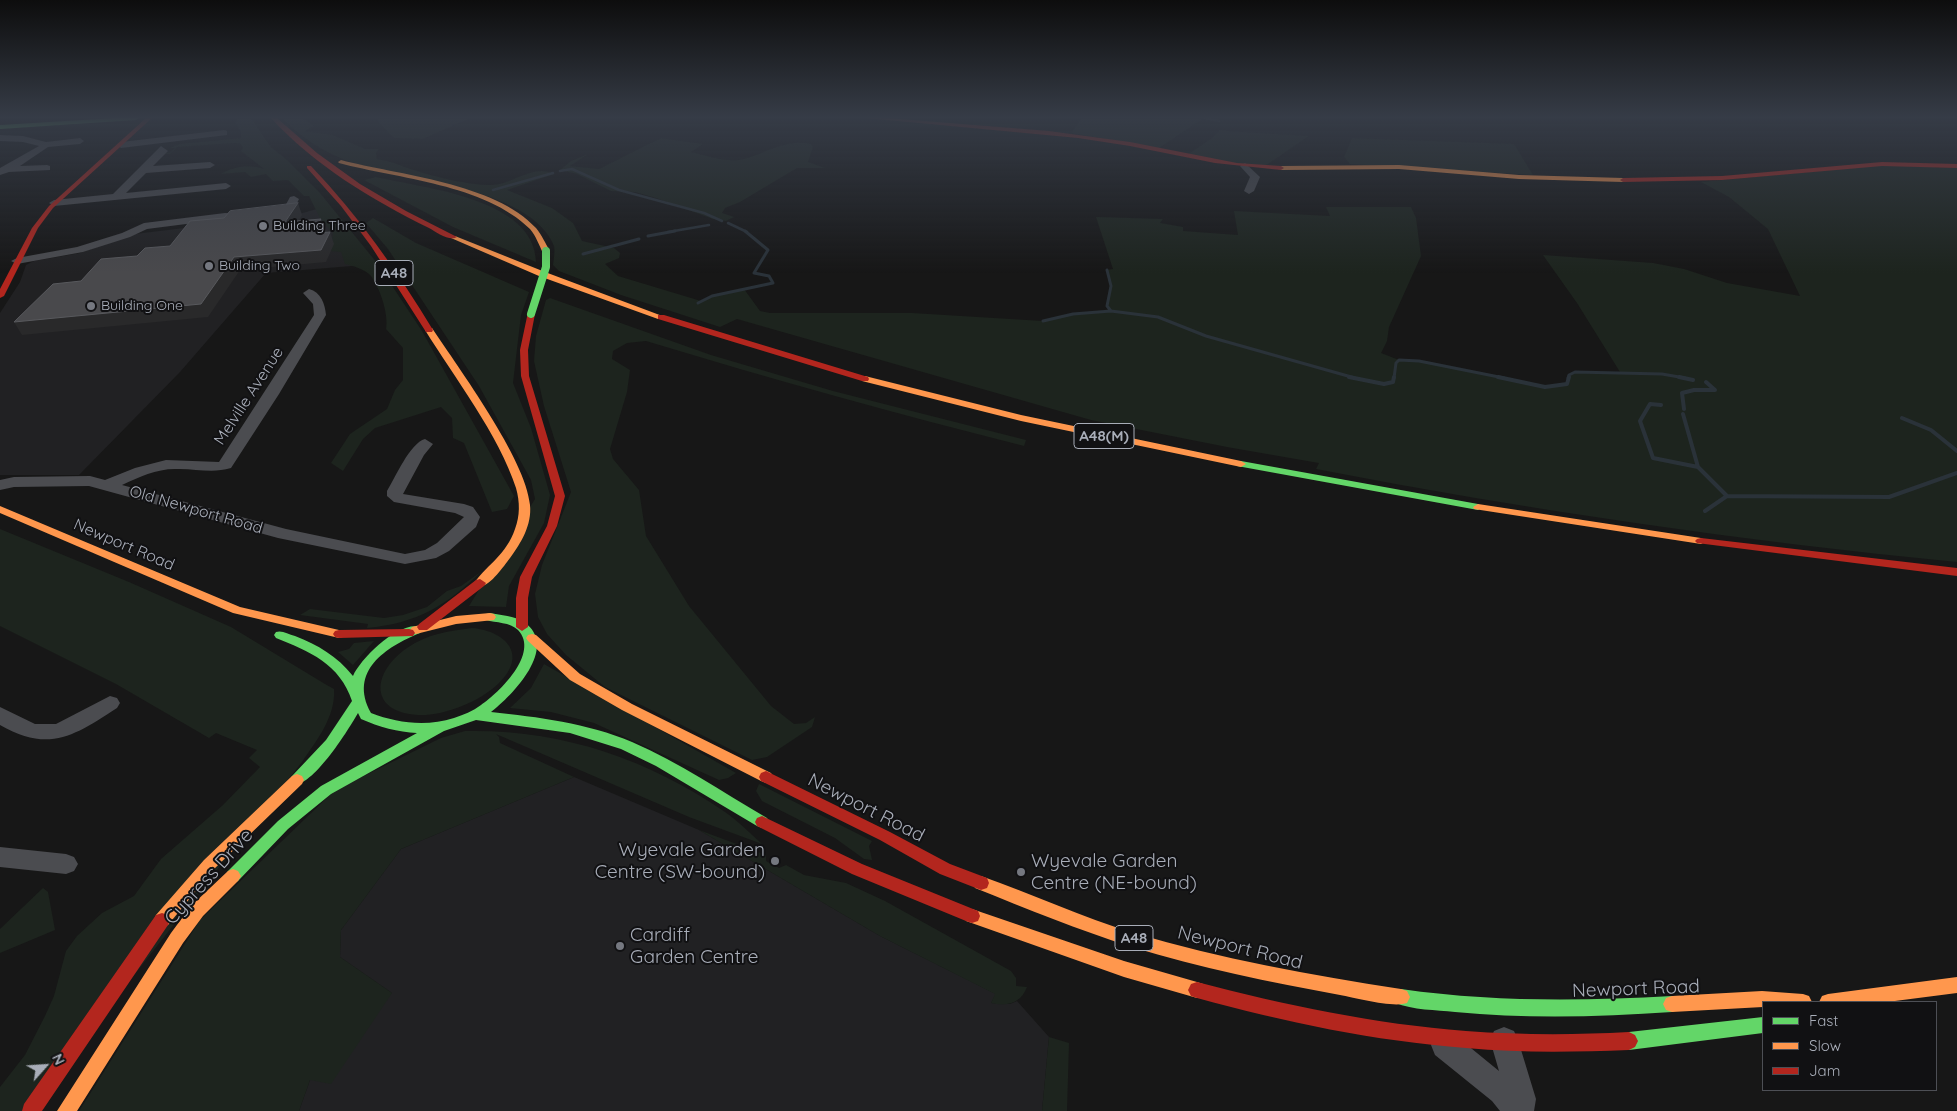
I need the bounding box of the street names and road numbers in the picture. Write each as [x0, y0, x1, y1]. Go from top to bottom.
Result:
road number: A48 [375, 260, 413, 286]
street label: Melville Avenue [210, 343, 288, 449]
road number: A48(M) [1074, 424, 1134, 448]
street label: Old Newport Road [127, 482, 265, 538]
street label: Newport Road [71, 515, 177, 575]
street label: Newport Road [804, 769, 928, 847]
street label: Cypress Drive [160, 824, 258, 930]
street label: Newport Road [1175, 921, 1305, 975]
road number: A48 [1115, 926, 1153, 950]
street label: Newport Road [1572, 975, 1700, 1003]

